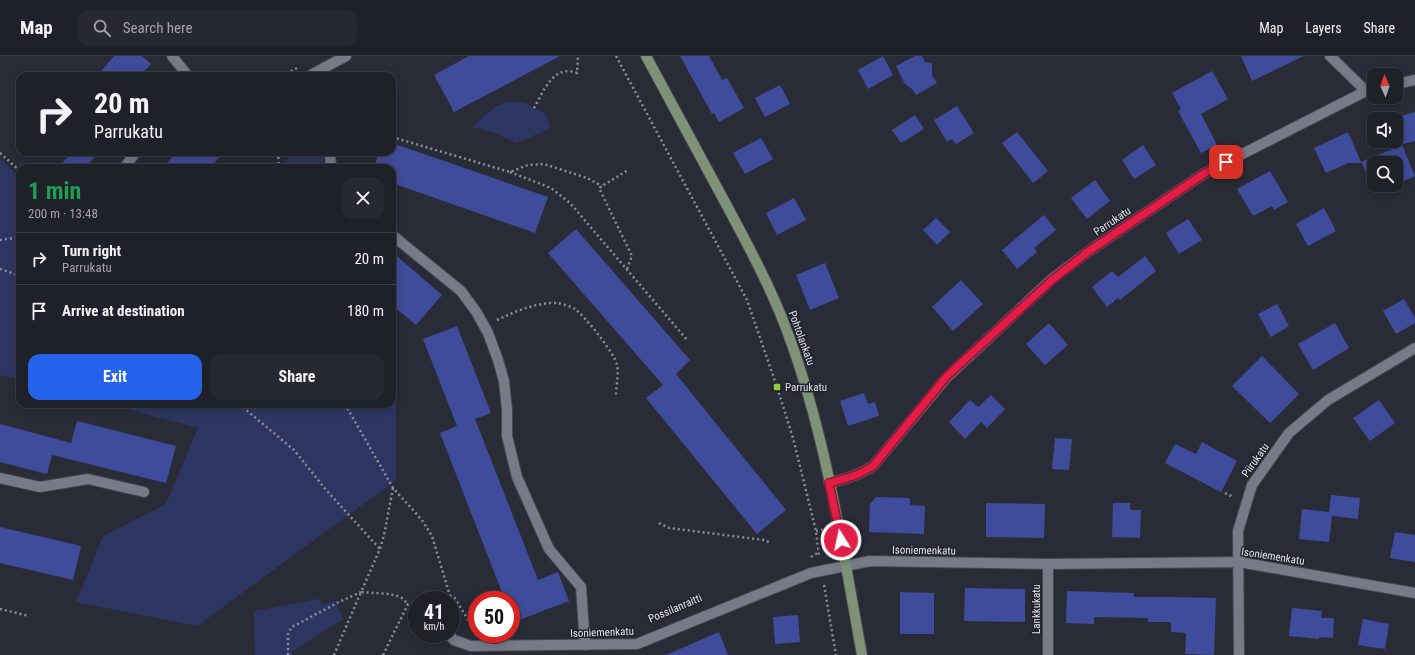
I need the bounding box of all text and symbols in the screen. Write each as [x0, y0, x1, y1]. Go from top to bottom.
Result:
search box [77, 10, 357, 46]
text: Map [20, 16, 53, 39]
icon: search [91, 17, 113, 39]
text: Search here [123, 19, 193, 37]
text: Map [1259, 20, 1283, 36]
text: Layers [1305, 20, 1342, 36]
text: Share [1364, 20, 1395, 36]
north arrow [1367, 68, 1403, 104]
map controls [1367, 68, 1403, 192]
text: 20 m [94, 87, 150, 120]
icon: right [28, 88, 80, 140]
button: sound [1367, 112, 1403, 148]
text: Parrukatu [94, 121, 163, 142]
pin [1209, 145, 1243, 179]
icon: arrive [1215, 151, 1237, 173]
button: search [1367, 156, 1403, 192]
text: 1 min [28, 177, 81, 205]
button: close [342, 177, 384, 219]
street label: Parrukatu [1091, 204, 1133, 239]
text: 200 m · 13:48 [28, 206, 98, 221]
text: Turn right [62, 242, 121, 260]
icon: right [28, 248, 50, 270]
text: 20 m [354, 250, 384, 268]
text: Parrukatu [62, 260, 112, 275]
icon: arrive [28, 300, 50, 322]
text: Arrive at destination [62, 302, 185, 320]
text: 180 m [347, 302, 384, 320]
street label: Pohtolankatu [786, 309, 817, 367]
button: Exit [28, 354, 202, 400]
button: Share [210, 354, 384, 400]
place label: Parrukatu [785, 381, 827, 394]
marker: Parrukatu [772, 382, 782, 392]
street label: Piirukatu [1239, 441, 1272, 480]
position arrow [820, 519, 862, 561]
street label: Isoniemenkatu [892, 543, 956, 558]
street label: Isoniemenkatu [1240, 545, 1305, 568]
street label: Lankkukatu [1030, 584, 1043, 634]
speed limit sign: 50 [468, 591, 520, 643]
street label: Possilanraitti [646, 591, 704, 626]
text: 41 [424, 600, 444, 624]
text: km/h [424, 621, 444, 632]
street label: Isoniemenkatu [570, 625, 634, 640]

